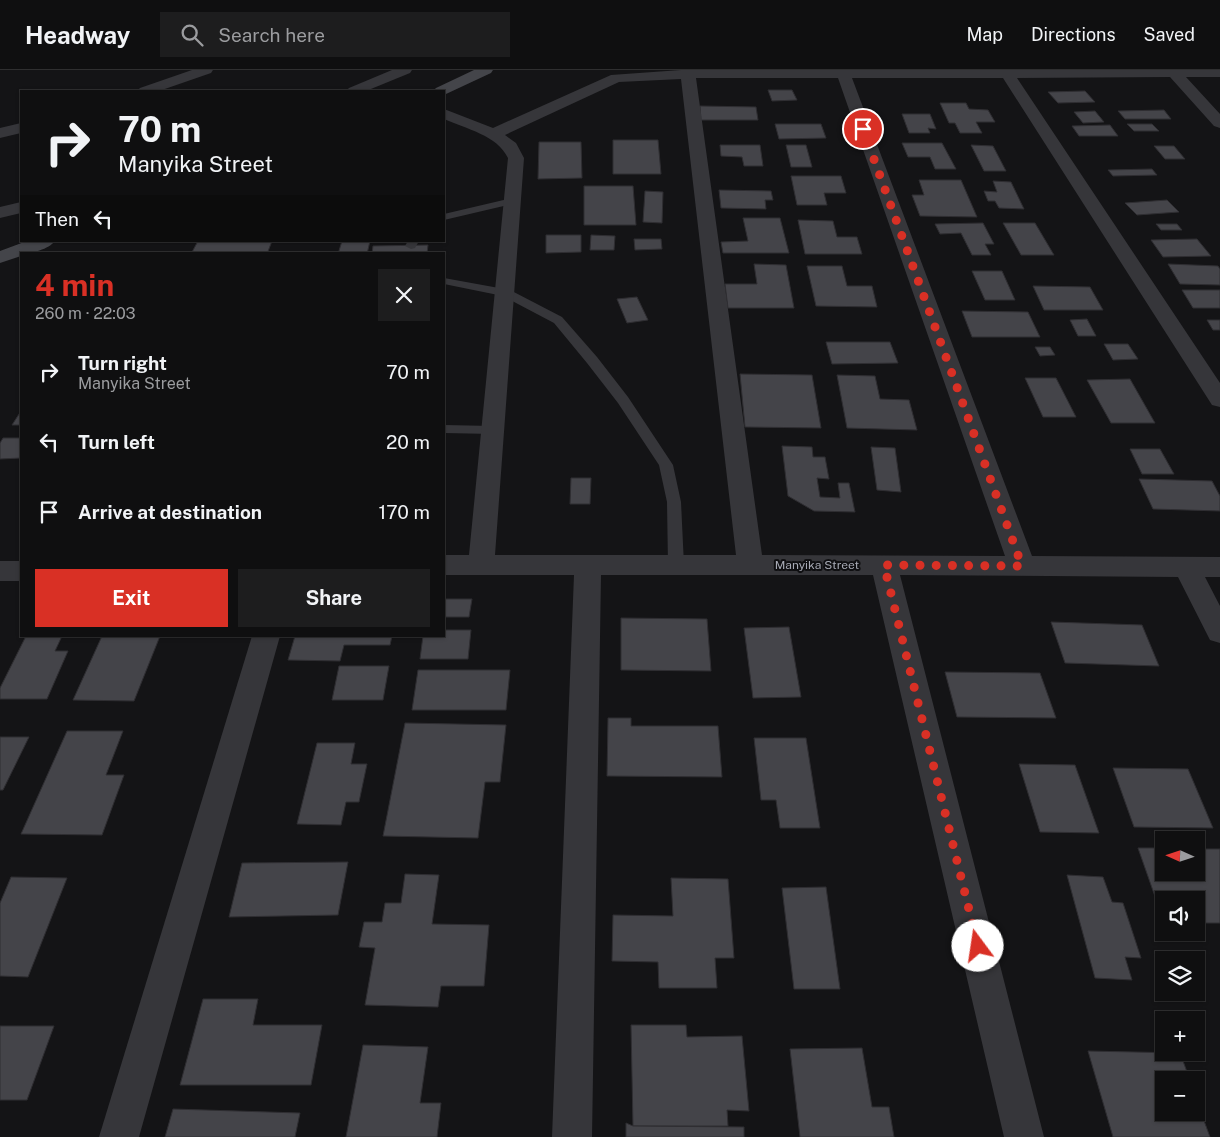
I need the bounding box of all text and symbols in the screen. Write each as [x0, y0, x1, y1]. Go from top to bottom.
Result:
search box [160, 12, 510, 57]
text: Headway [25, 21, 130, 49]
icon: search [178, 21, 206, 49]
text: Search here [218, 24, 325, 46]
text: Map [966, 24, 1003, 45]
text: Directions [1031, 24, 1116, 45]
text: Saved [1144, 24, 1195, 45]
pin [842, 108, 884, 150]
text: 70 m [118, 109, 201, 150]
icon: right [35, 110, 100, 175]
icon: arrive [849, 115, 877, 143]
text: Manyika Street [118, 151, 273, 177]
icon: left [89, 205, 117, 233]
text: Then [35, 208, 79, 230]
text: 4 min [35, 267, 114, 303]
button: close [378, 269, 430, 321]
text: 260 m · 22:03 [35, 304, 136, 323]
text: Turn right [78, 352, 167, 374]
icon: right [35, 358, 63, 386]
text: 70 m [386, 361, 430, 383]
text: Manyika Street [78, 374, 191, 393]
icon: left [35, 428, 63, 456]
text: Turn left [78, 431, 155, 453]
text: 20 m [386, 431, 430, 453]
icon: arrive [35, 498, 63, 526]
text: Arrive at destination [78, 501, 262, 523]
text: 170 m [379, 501, 430, 523]
street label: Manyika Street [775, 558, 860, 572]
button: Exit [35, 569, 228, 627]
button: Share [238, 569, 430, 627]
north arrow [1155, 831, 1205, 881]
map controls [1155, 831, 1205, 1121]
button: sound [1155, 891, 1205, 941]
position arrow [951, 919, 1003, 971]
button: layers [1155, 951, 1205, 1001]
button: + [1155, 1011, 1205, 1061]
button: − [1155, 1071, 1205, 1121]

